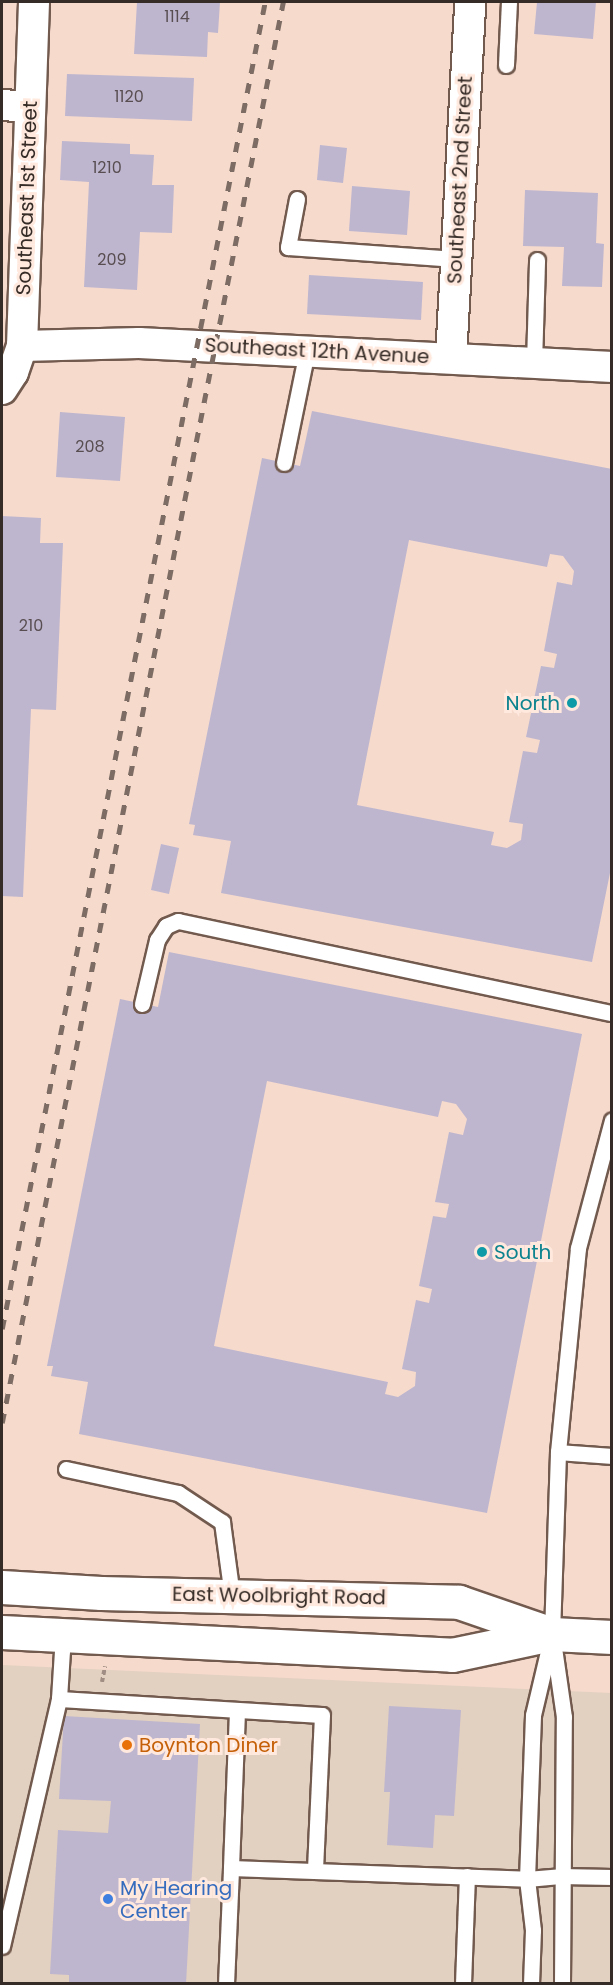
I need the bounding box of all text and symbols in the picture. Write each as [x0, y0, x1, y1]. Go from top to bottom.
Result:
house number: 1114 [164, 7, 190, 27]
street label: Southeast 2nd Street [443, 75, 477, 285]
house number: 1120 [114, 87, 144, 107]
street label: Southeast 1st Street [12, 100, 42, 296]
house number: 1210 [92, 158, 122, 178]
house number: 209 [97, 250, 127, 270]
street label: Southeast 12th Avenue [204, 333, 430, 369]
house number: 208 [75, 437, 105, 457]
house number: 210 [19, 616, 43, 636]
place label: North [506, 691, 560, 715]
marker: North [565, 696, 579, 710]
place label: South [494, 1240, 551, 1264]
marker: South [475, 1245, 489, 1259]
street label: East Woolbright Road [172, 1582, 386, 1610]
place label: Boynton Diner [139, 1733, 278, 1757]
marker: Boynton Diner [120, 1738, 134, 1752]
place label: My Hearing Center [120, 1876, 232, 1923]
marker: My Hearing Center [101, 1892, 115, 1906]

